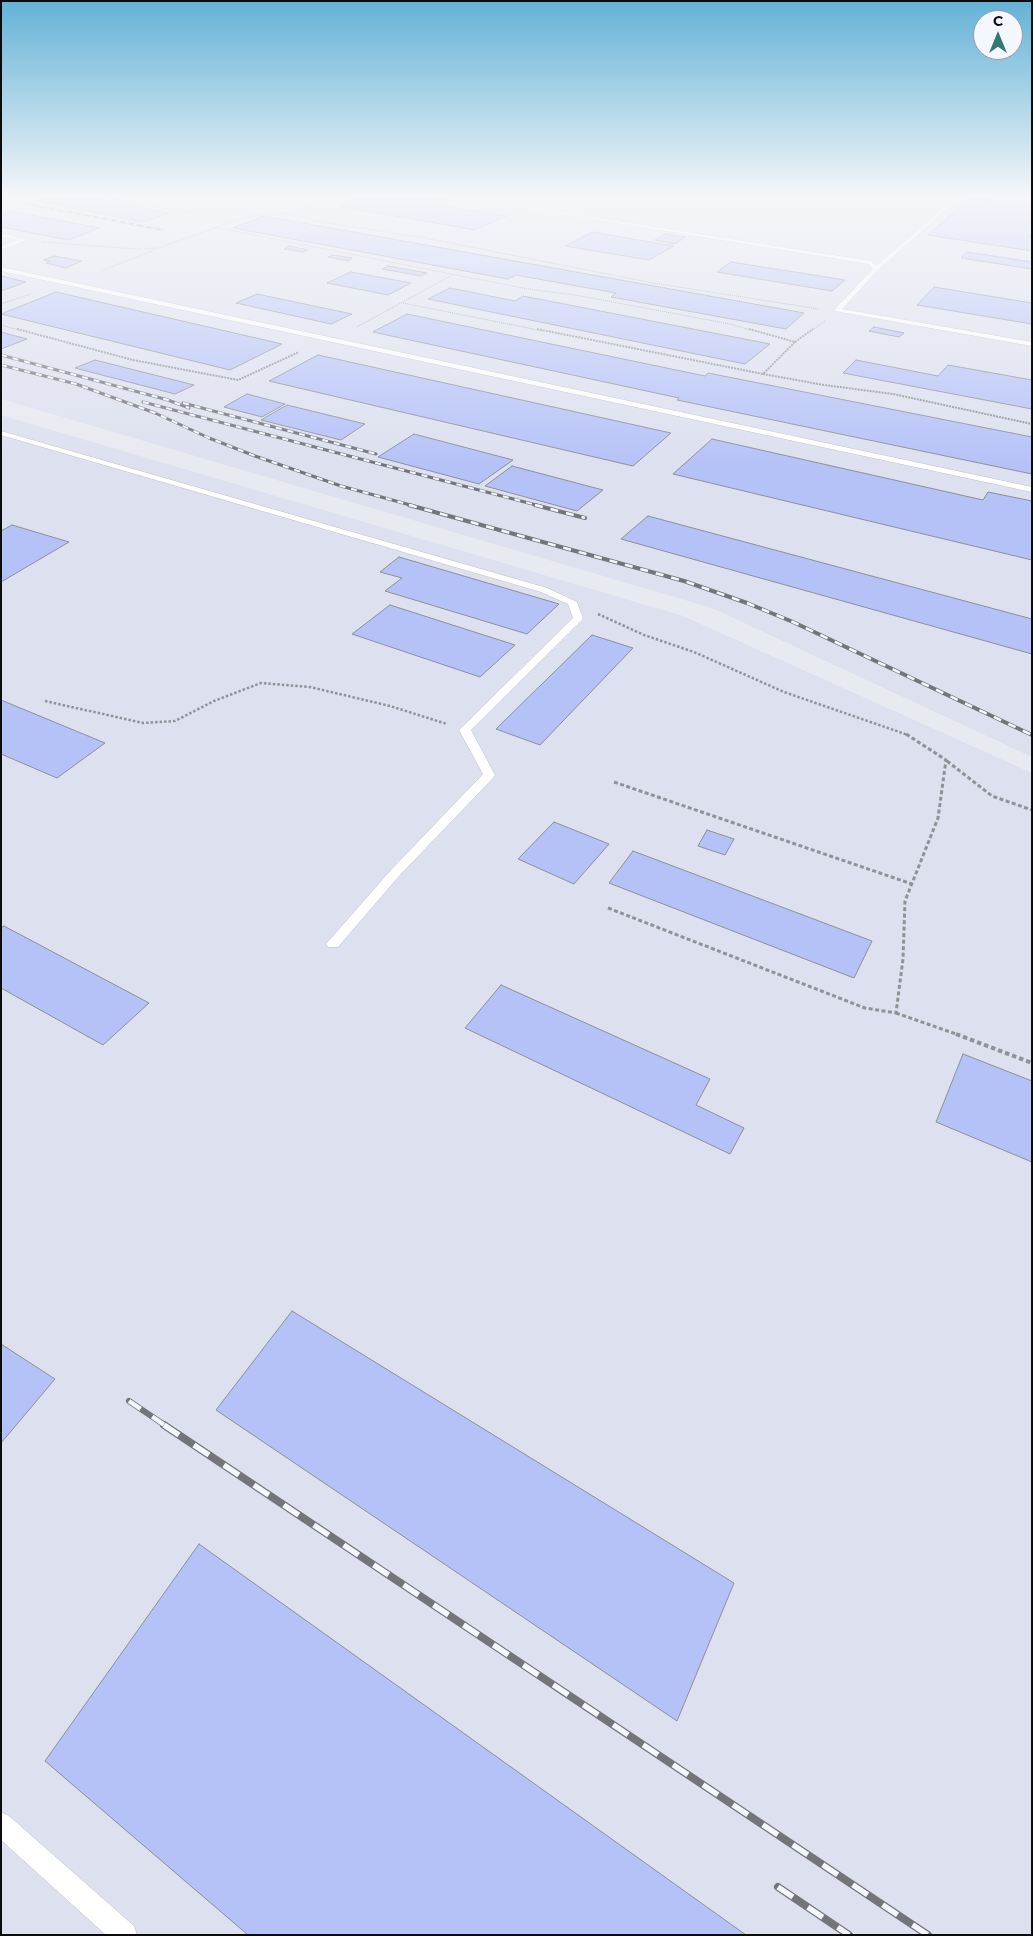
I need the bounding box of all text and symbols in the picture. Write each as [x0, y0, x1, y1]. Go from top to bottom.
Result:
north arrow [973, 10, 1023, 60]
text: С [993, 12, 1003, 30]

